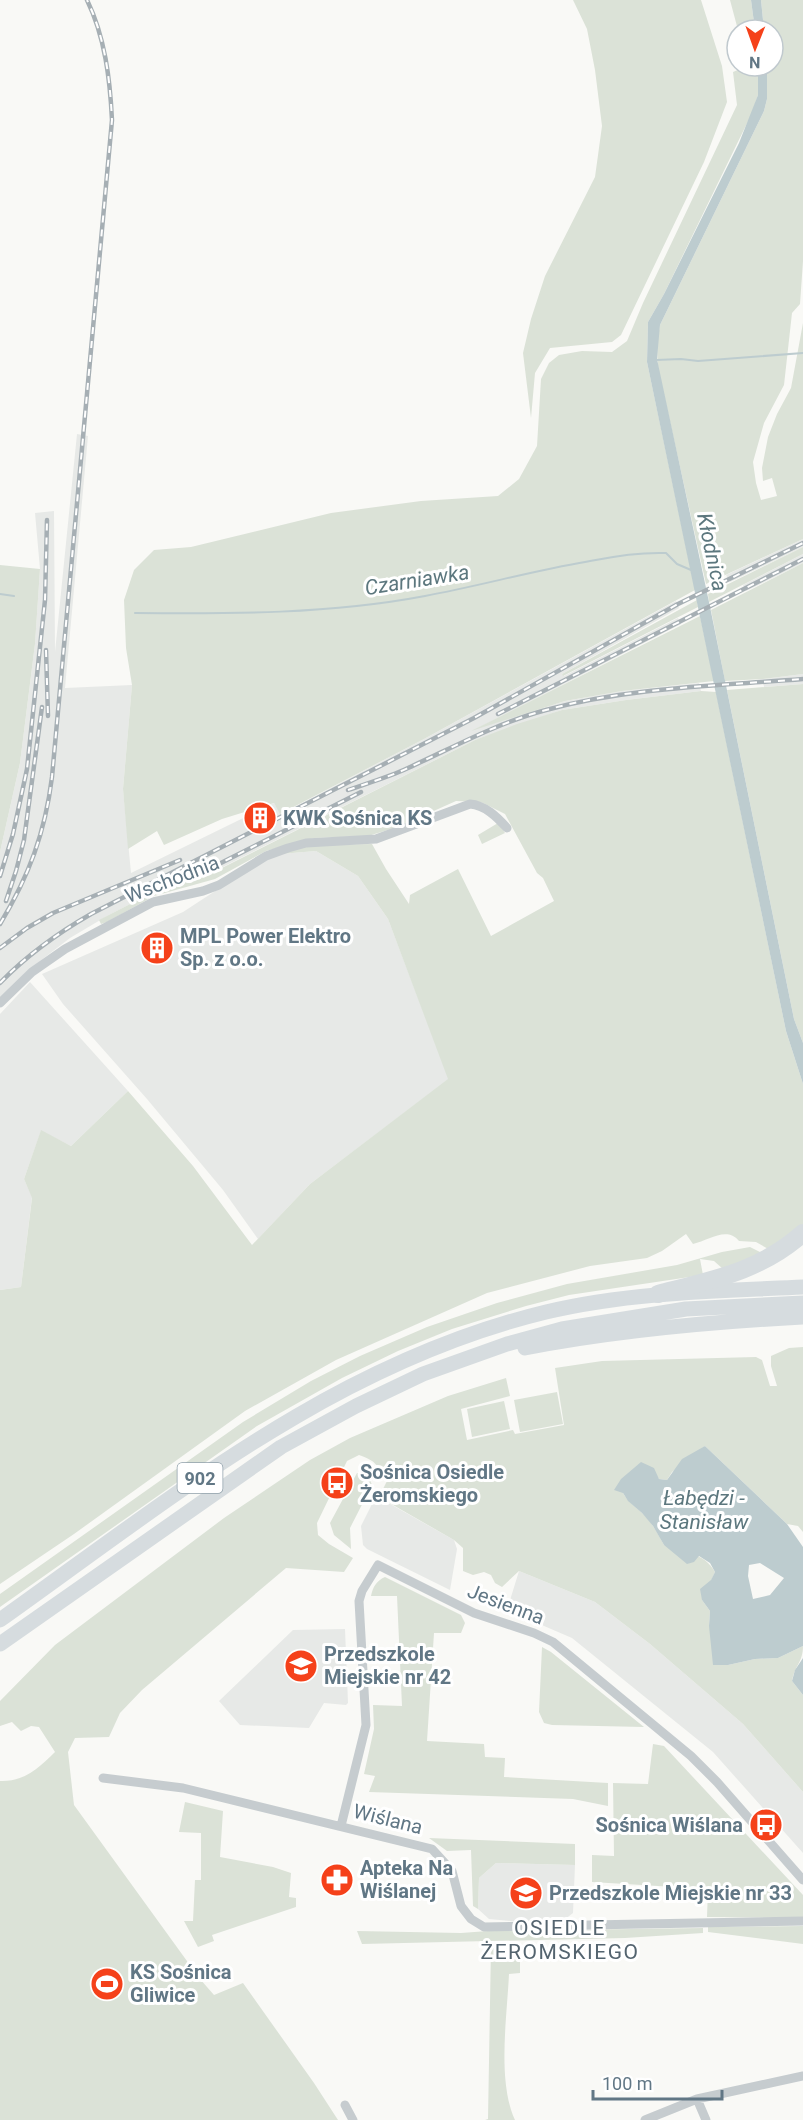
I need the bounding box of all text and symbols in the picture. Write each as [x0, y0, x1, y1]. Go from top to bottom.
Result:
north arrow [725, 18, 785, 78]
text: N [749, 53, 761, 72]
water label: Kłodnica [692, 511, 732, 593]
water label: Czarniawka [363, 560, 471, 600]
building icon: KWK Sośnica KS [242, 800, 278, 836]
place label: KWK Sośnica KS [283, 806, 432, 830]
street label: Wschodnia [121, 850, 223, 908]
place label: MPL Power Elektro Sp. z o.o. [180, 924, 351, 971]
building icon: MPL Power Elektro Sp. z o.o. [139, 930, 175, 966]
place label: Sośnica Osiedle Żeromskiego [360, 1460, 504, 1507]
road number: 902 [178, 1463, 222, 1493]
bus stop icon: Sośnica Osiedle Żeromskiego [319, 1465, 355, 1501]
water label: Łabędzi - Stanisław [660, 1486, 749, 1534]
street label: Jesienna [464, 1578, 548, 1630]
place label: Przedszkole Miejskie nr 42 [324, 1642, 451, 1689]
school or university icon: Przedszkole Miejskie nr 42 [283, 1648, 319, 1684]
street label: Wiślana [351, 1799, 425, 1839]
bus stop icon: Sośnica Wiślana [748, 1807, 784, 1843]
place label: Sośnica Wiślana [596, 1813, 743, 1837]
place label: Apteka Na Wiślanej [360, 1856, 453, 1903]
pharmacy icon: Apteka Na Wiślanej [319, 1862, 355, 1898]
school or university icon: Przedszkole Miejskie nr 33 [508, 1875, 544, 1911]
place label: Przedszkole Miejskie nr 33 [549, 1881, 792, 1905]
district label: OSIEDLE ŻEROMSKIEGO [481, 1916, 639, 1964]
place label: KS Sośnica Gliwice [130, 1960, 232, 2007]
sports icon: KS Sośnica Gliwice [89, 1966, 125, 2002]
scale bar [593, 2063, 722, 2101]
text: 100 m [602, 2073, 653, 2094]

